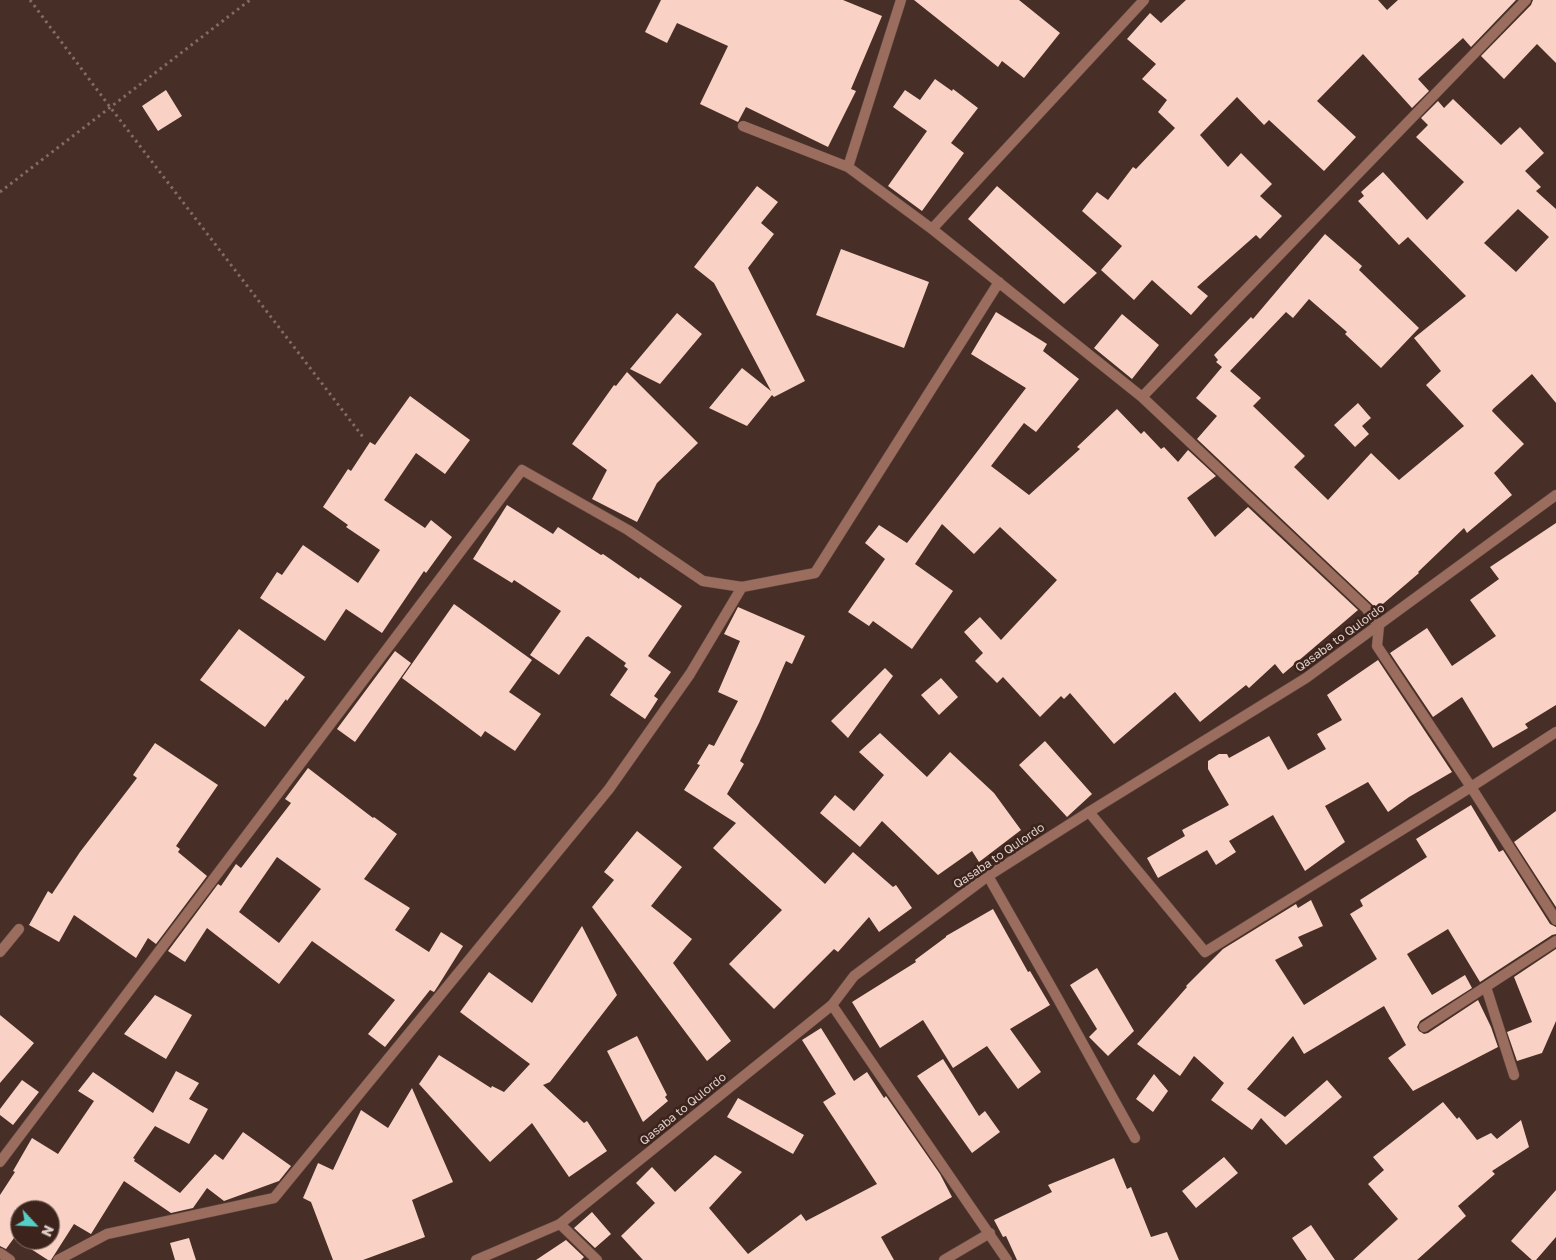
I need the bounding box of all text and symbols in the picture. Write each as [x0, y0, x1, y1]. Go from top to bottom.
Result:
street label: Qasaba to Qulordo [1292, 601, 1388, 675]
street label: Qasaba to Qulordo [951, 820, 1047, 892]
street label: Qasaba to Qulordo [637, 1070, 729, 1148]
north arrow [10, 1200, 60, 1250]
text: N [38, 1223, 58, 1240]

